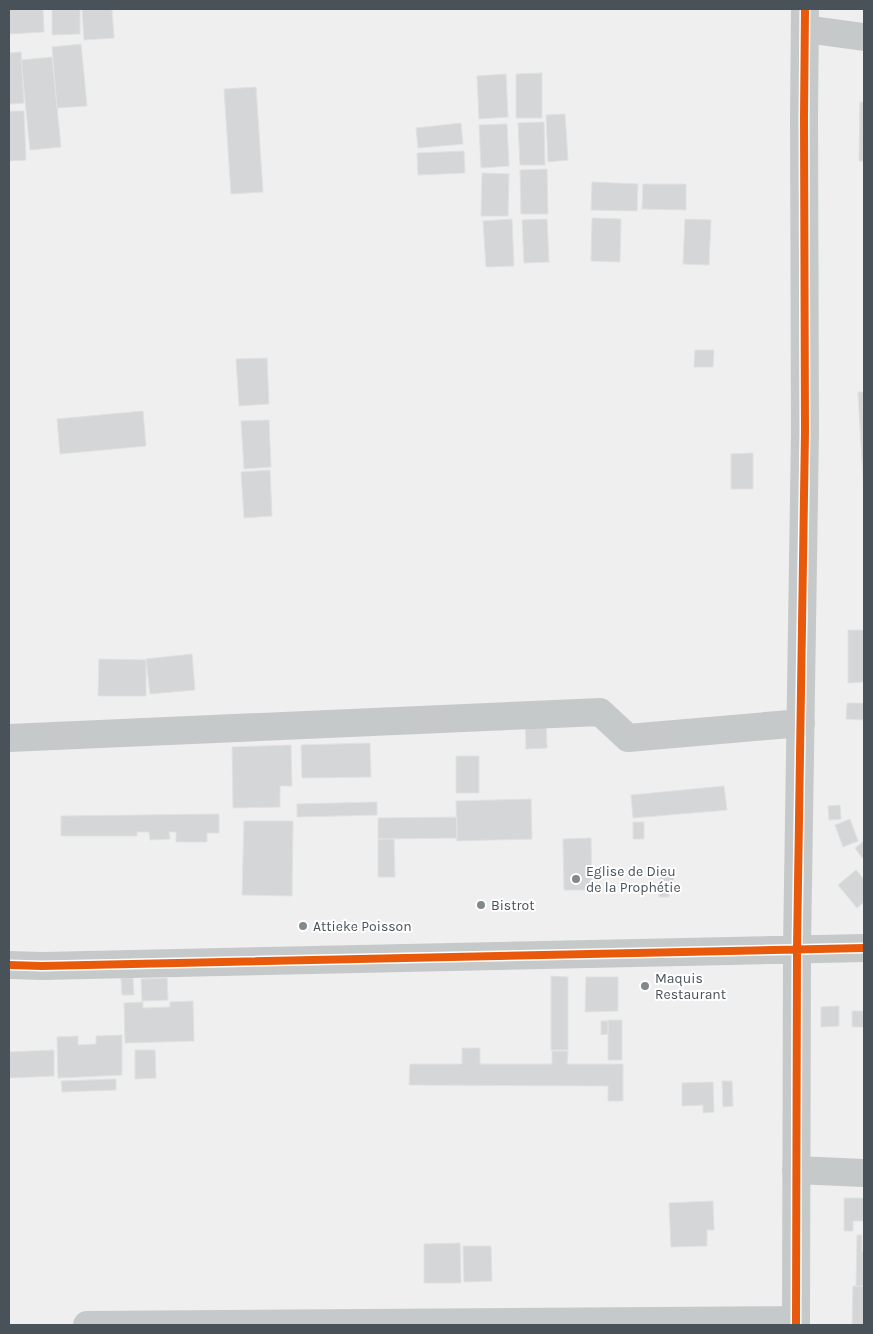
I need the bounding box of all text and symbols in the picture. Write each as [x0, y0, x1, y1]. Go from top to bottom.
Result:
place label: Eglise de Dieu de la Prophétie [586, 863, 681, 896]
marker: Eglise de Dieu de la Prophétie [570, 873, 582, 885]
place label: Bistrot [491, 897, 534, 914]
marker: Bistrot [475, 899, 487, 911]
place label: Attieke Poisson [313, 918, 412, 935]
marker: Attieke Poisson [297, 920, 309, 932]
place label: Maquis Restaurant [655, 970, 726, 1003]
marker: Maquis Restaurant [639, 980, 651, 992]

